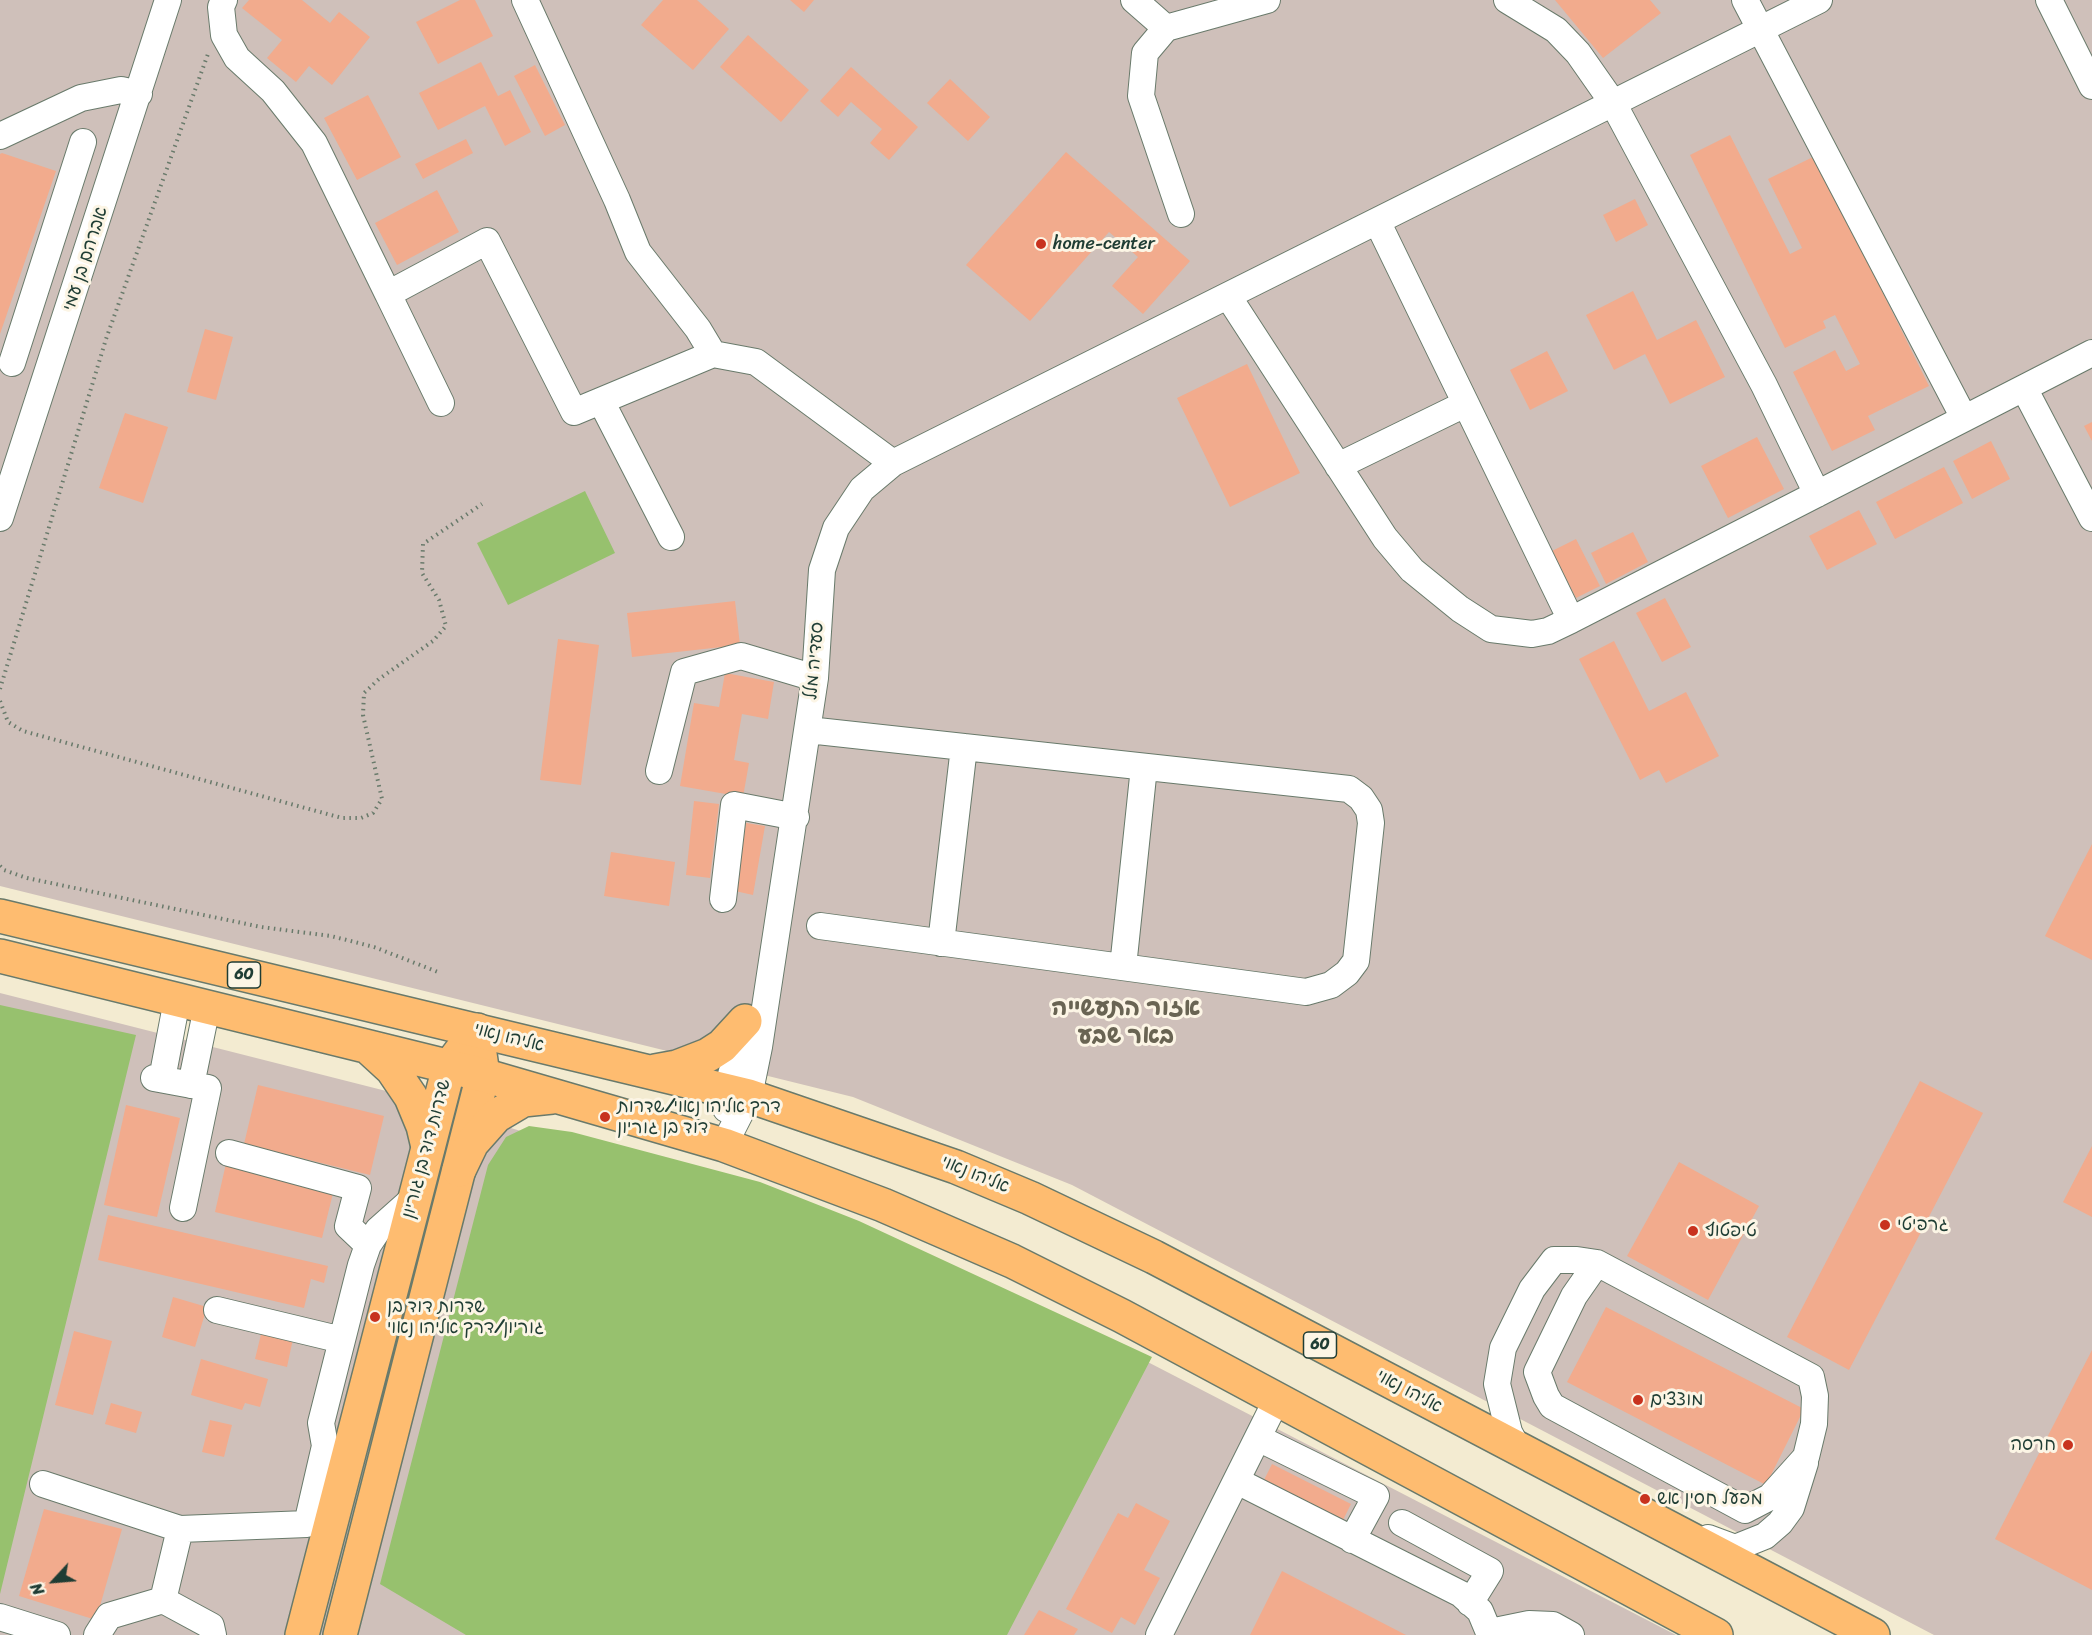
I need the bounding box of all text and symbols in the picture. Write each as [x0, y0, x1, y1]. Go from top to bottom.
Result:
street label: אברהם בן עמי [59, 204, 113, 314]
place label: home-center [1053, 233, 1155, 255]
marker: home-center [1034, 237, 1048, 251]
street label: סעדיה מלל [801, 621, 829, 701]
road number: 60 [228, 962, 260, 988]
district label: אזור התעשייה באר שבע [1052, 995, 1200, 1051]
street label: אליהו נאוי [472, 1019, 546, 1057]
street label: שדרות דוד בן גוריון [398, 1077, 456, 1221]
place label: דרך אליהו נאוי/שדרות דוד בן גוריון [617, 1096, 781, 1138]
marker: דרך אליהו נאוי/שדרות דוד בן גוריון [598, 1110, 612, 1124]
street label: אליהו נאוי [938, 1152, 1012, 1198]
place label: גרפיטי [1897, 1214, 1949, 1236]
marker: גרפיטי [1878, 1218, 1892, 1232]
place label: טיפטוף [1705, 1220, 1757, 1242]
marker: טיפטוף [1686, 1224, 1700, 1238]
place label: שדרות דוד בן גוריון/דרך אליהו נאוי [387, 1296, 544, 1338]
marker: שדרות דוד בן גוריון/דרך אליהו נאוי [368, 1310, 382, 1324]
road number: 60 [1304, 1332, 1336, 1358]
street label: אליהו נאוי [1372, 1366, 1446, 1418]
place label: מוצצים [1650, 1389, 1703, 1411]
marker: מוצצים [1631, 1393, 1645, 1407]
place label: חרסה [2010, 1434, 2056, 1456]
marker: חרסה [2061, 1438, 2075, 1452]
place label: מפעל חסין אש [1657, 1488, 1763, 1510]
marker: מפעל חסין אש [1638, 1492, 1652, 1506]
north arrow [24, 1551, 84, 1611]
text: N [22, 1578, 53, 1600]

